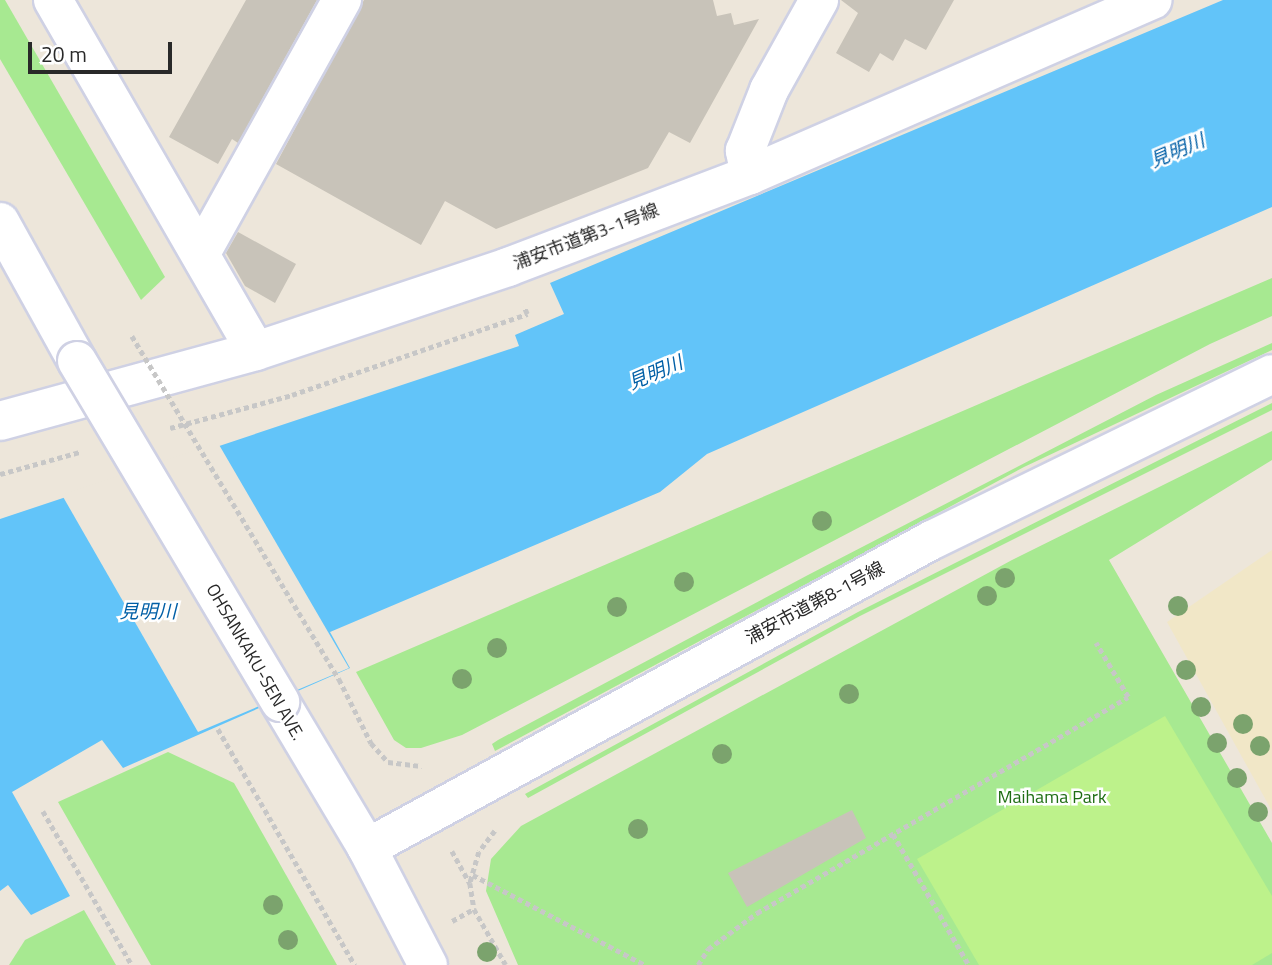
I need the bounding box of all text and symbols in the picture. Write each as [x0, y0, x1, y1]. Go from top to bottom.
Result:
scale bar [32, 28, 175, 72]
text: 20 m [41, 38, 87, 70]
water label: 見明川 [1146, 128, 1208, 172]
street label: 浦安市道第3-1号線 [510, 199, 662, 275]
water label: 見明川 [624, 350, 686, 394]
street label: 浦安市道第8-1号線 [742, 557, 888, 649]
street label: OHSANKAKU-SEN AVE. [201, 580, 309, 744]
water label: 見明川 [120, 600, 176, 622]
park label: Maihama Park [997, 786, 1107, 808]

